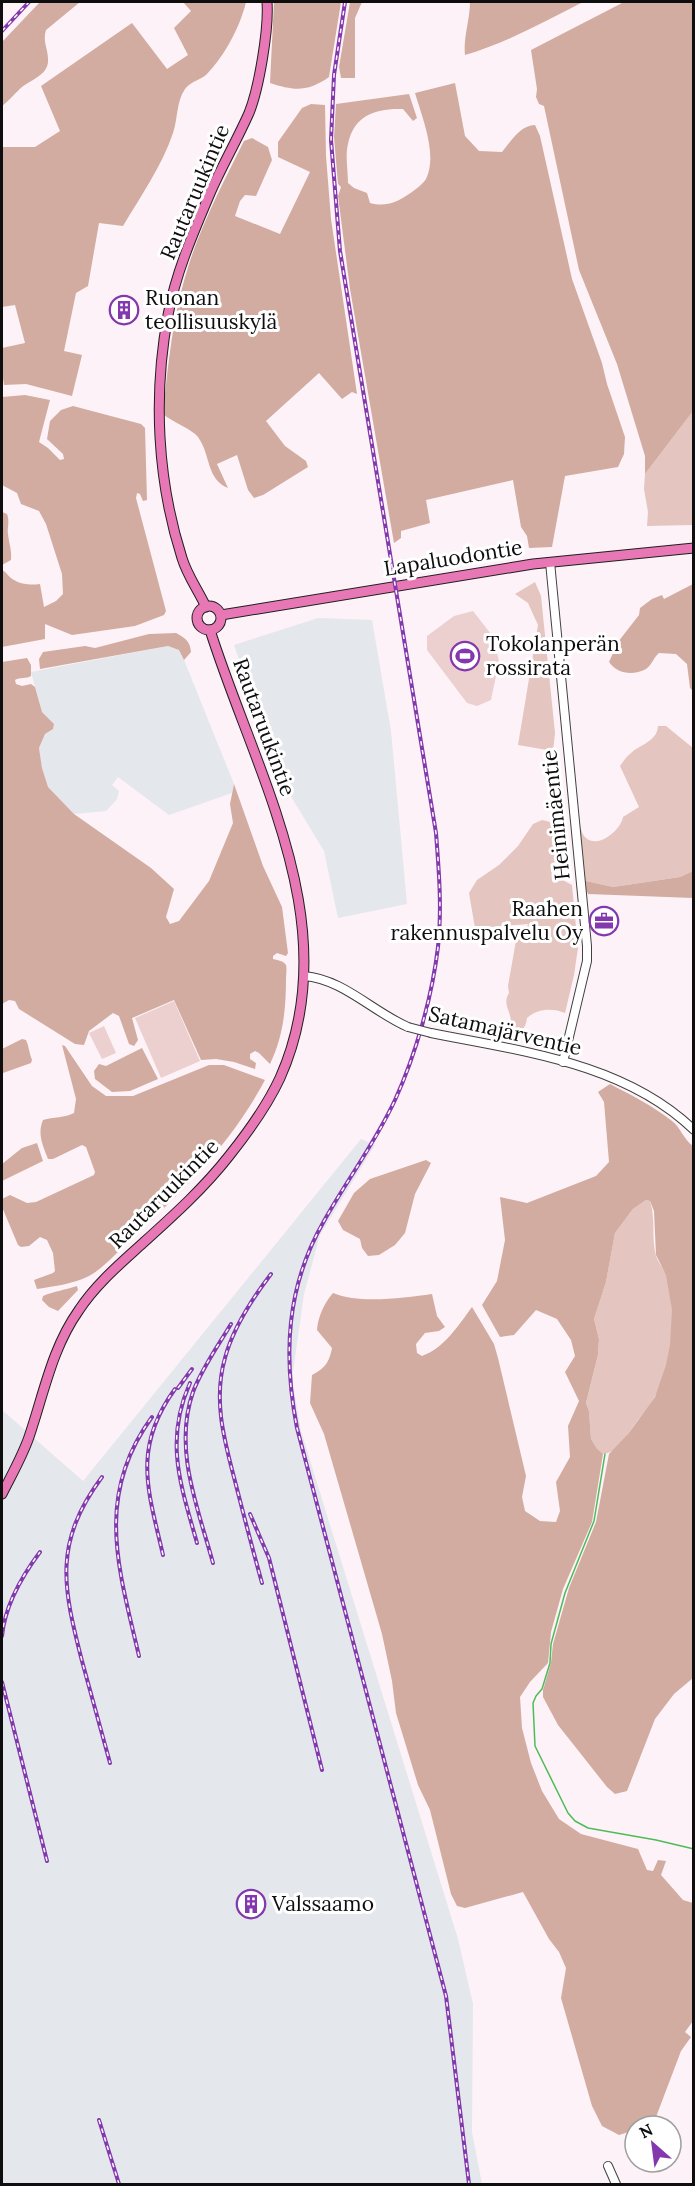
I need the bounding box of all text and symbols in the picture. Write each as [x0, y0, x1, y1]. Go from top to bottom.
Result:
street label: Rautaruukintie [154, 120, 235, 264]
place label: Ruonan teollisuuskylä [145, 284, 277, 335]
building icon: Ruonan teollisuuskylä [108, 294, 140, 326]
street label: Lapaluodontie [382, 533, 524, 582]
place label: Tokolanperän rossirata [486, 630, 620, 681]
sports icon: Tokolanperän rossirata [449, 640, 481, 672]
street label: Rautaruukintie [227, 654, 302, 799]
street label: Heinimäentie [535, 749, 576, 882]
place label: Raahen rakennuspalvelu Oy [391, 895, 583, 946]
office icon: Raahen rakennuspalvelu Oy [588, 905, 620, 937]
street label: Satamajärventie [426, 1000, 584, 1061]
street label: Rautaruukintie [103, 1133, 224, 1254]
building icon: Valssaamo [235, 1888, 267, 1920]
place label: Valssaamo [271, 1890, 374, 1917]
north arrow [623, 2114, 683, 2174]
text: N [636, 2119, 656, 2142]

